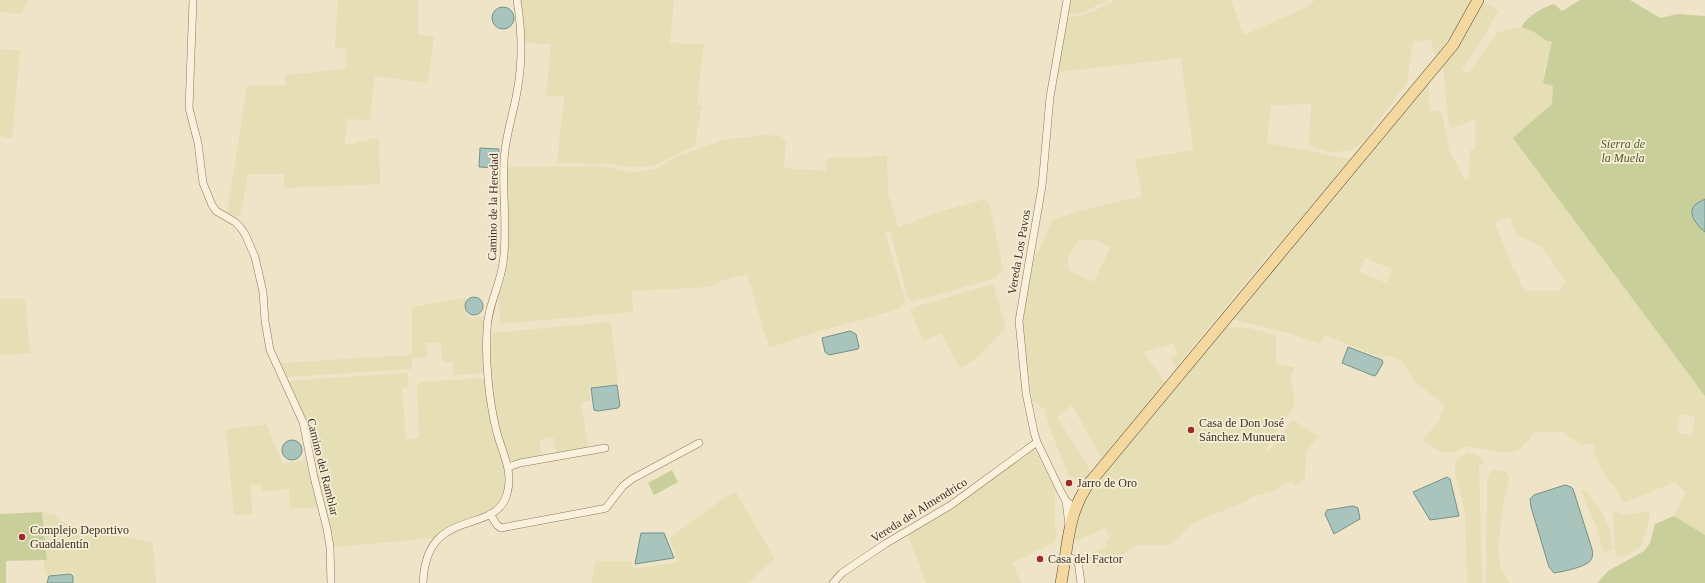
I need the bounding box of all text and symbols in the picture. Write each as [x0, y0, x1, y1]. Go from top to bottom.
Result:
park label: Sierra de la Muela [1601, 137, 1646, 165]
street label: Camino de la Heredad [485, 153, 501, 261]
street label: Vereda Los Pavos [1005, 208, 1033, 296]
place label: Casa de Don José Sánchez Munuera [1199, 416, 1286, 444]
street label: Camino del Ramblar [304, 417, 342, 517]
marker: Casa de Don José Sánchez Munuera [1186, 425, 1196, 435]
street label: Vereda del Almendrico [868, 475, 970, 545]
place label: Jarro de Oro [1077, 476, 1137, 490]
marker: Jarro de Oro [1064, 478, 1074, 488]
place label: Complejo Deportivo Guadalentín [30, 523, 129, 551]
marker: Complejo Deportivo Guadalentín [17, 532, 27, 542]
place label: Casa del Factor [1048, 552, 1123, 566]
marker: Casa del Factor [1035, 554, 1045, 564]

